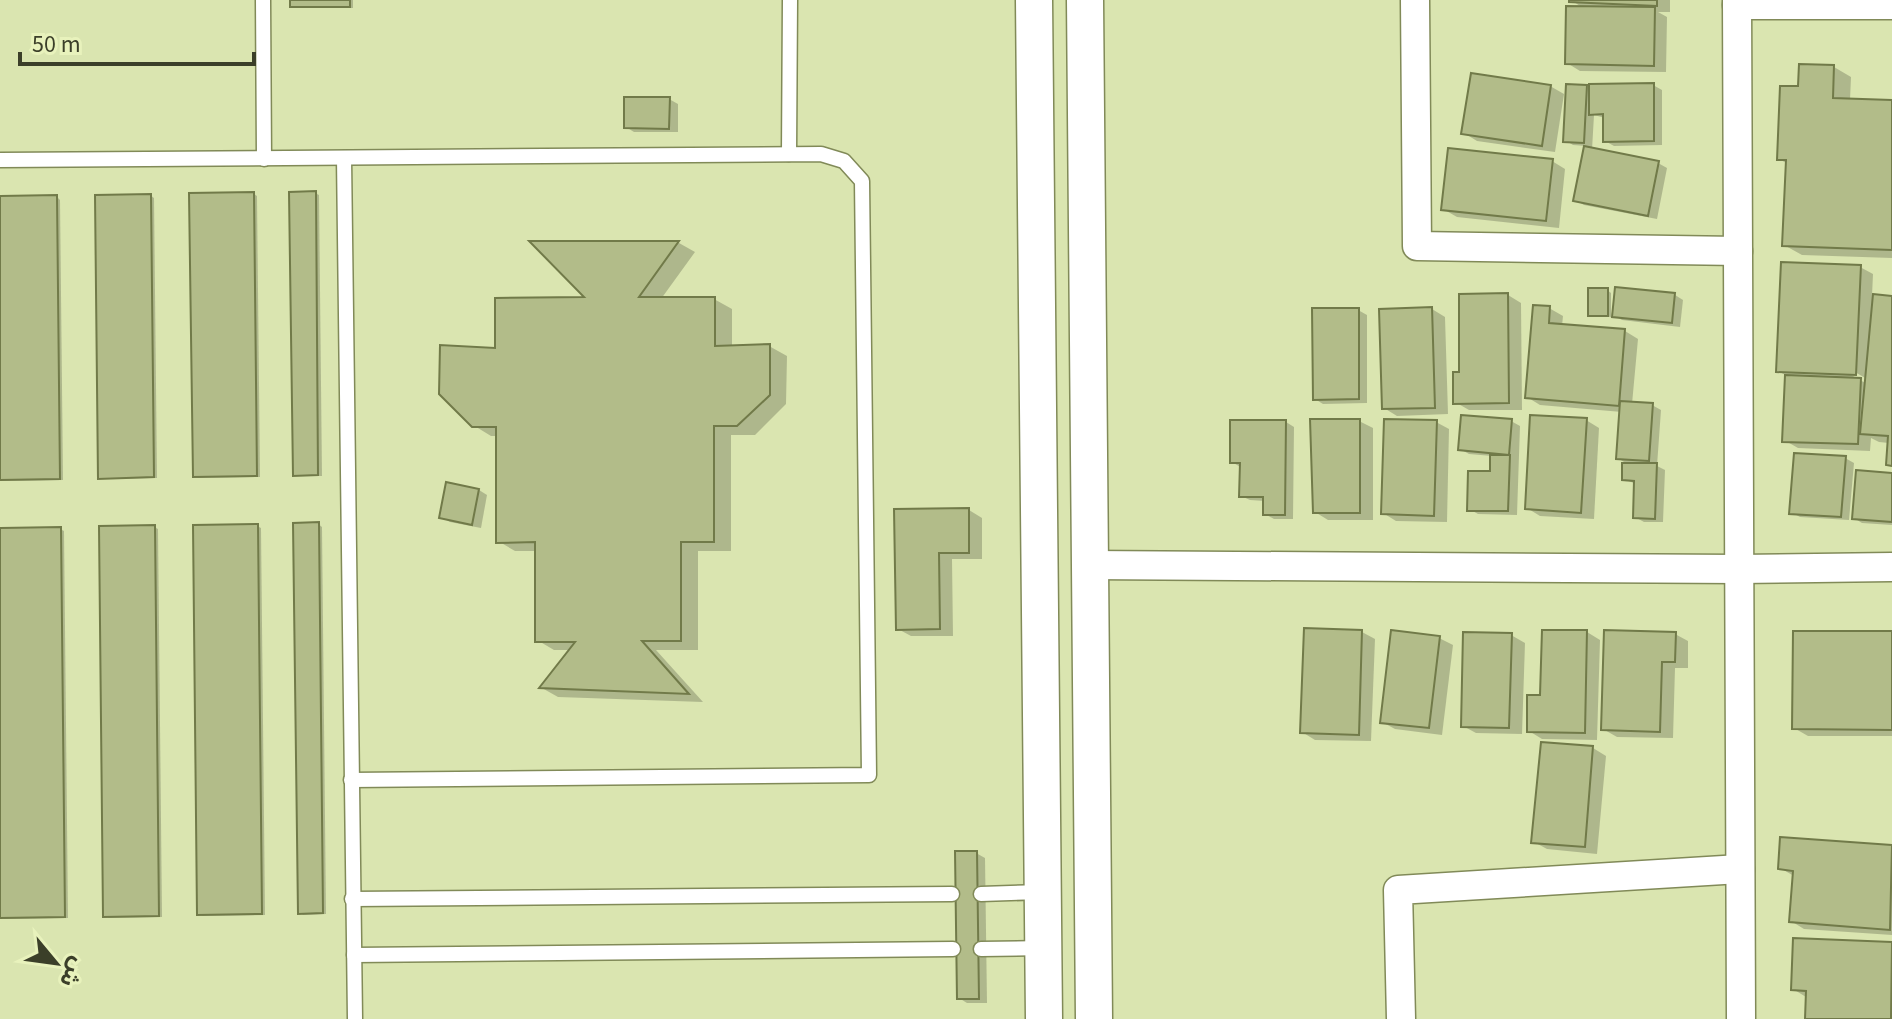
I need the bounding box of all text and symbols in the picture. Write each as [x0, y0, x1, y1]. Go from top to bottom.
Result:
scale bar [20, 16, 254, 66]
text: 50 m [32, 27, 81, 62]
north arrow [16, 923, 96, 1003]
text: ش [51, 951, 94, 993]

